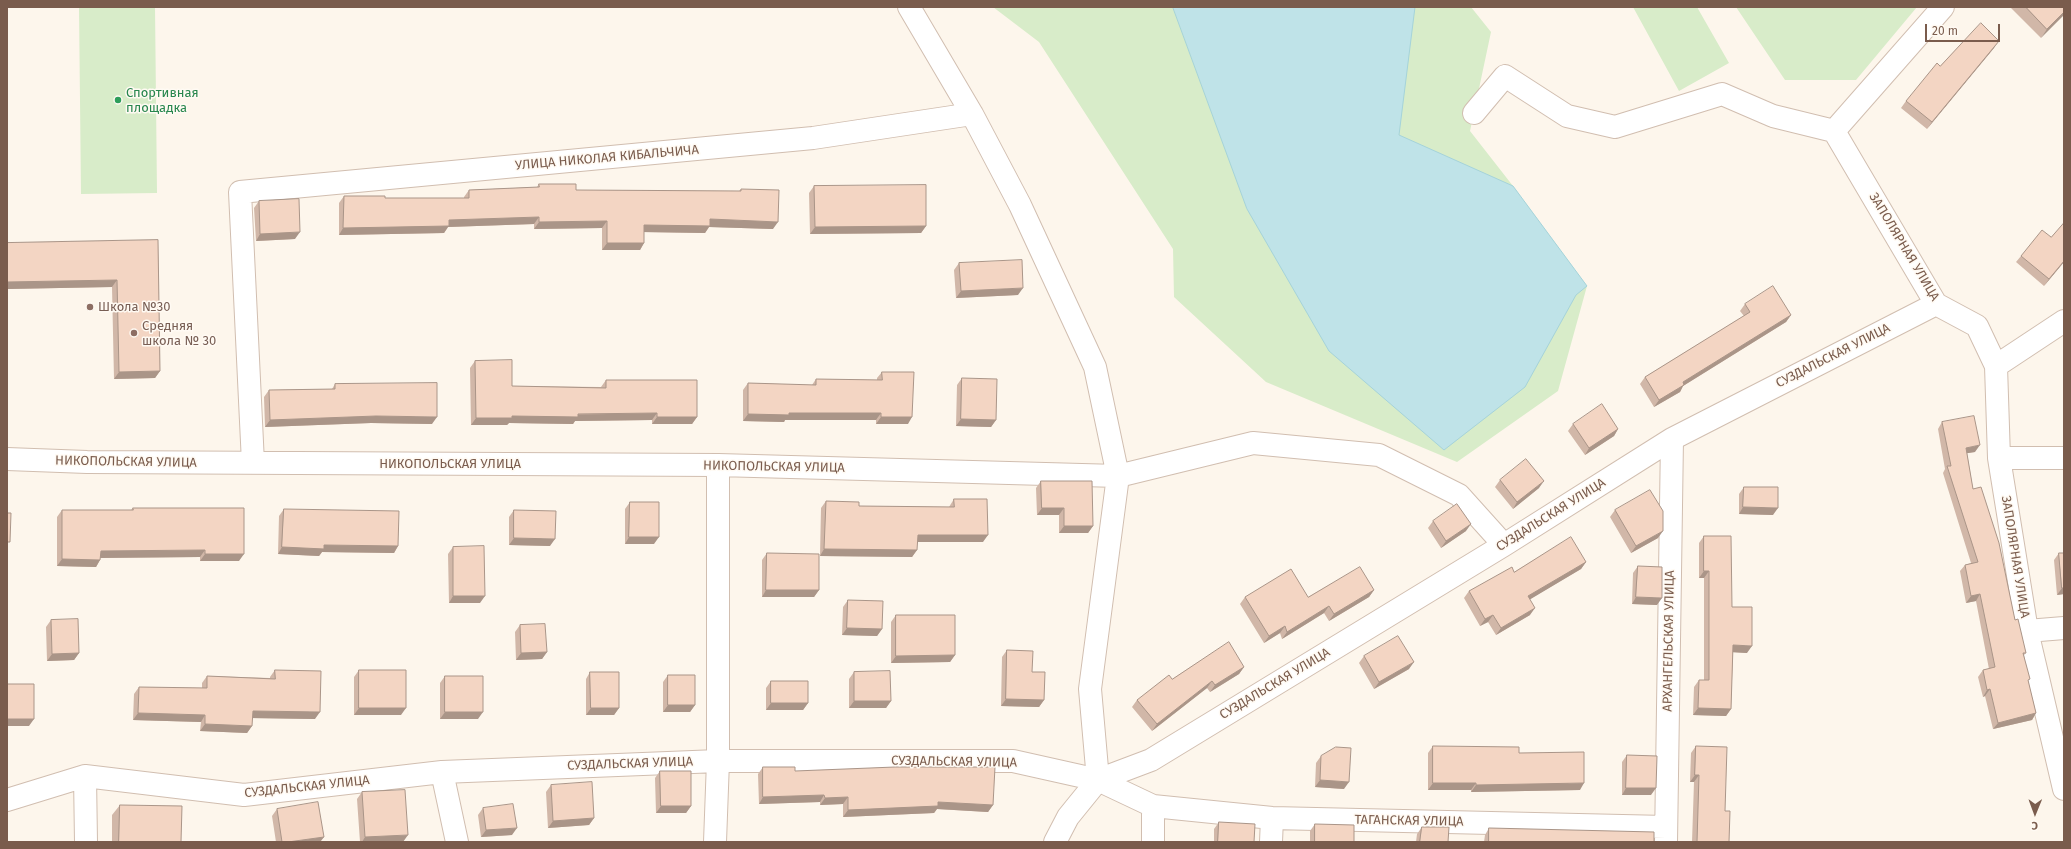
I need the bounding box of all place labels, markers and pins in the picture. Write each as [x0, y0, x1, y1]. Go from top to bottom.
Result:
place label: Спортивная площадка [126, 85, 199, 116]
marker: Спортивная площадка [113, 95, 123, 105]
place label: Школа №30 [98, 299, 170, 315]
marker: Школа №30 [85, 302, 95, 312]
place label: Средняя школа № 30 [142, 318, 216, 349]
marker: Средняя школа № 30 [129, 328, 139, 338]

